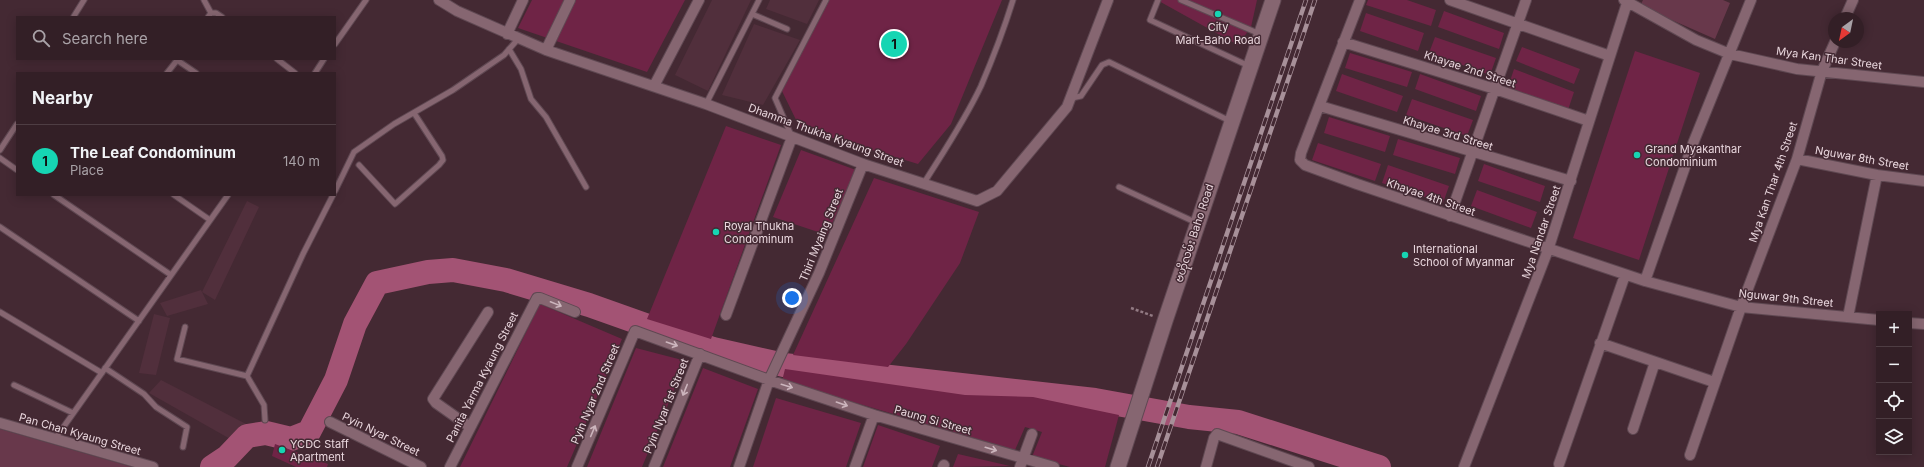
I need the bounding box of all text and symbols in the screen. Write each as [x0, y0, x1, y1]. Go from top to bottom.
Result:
marker: City Mart-Baho Road [1213, 9, 1223, 19]
north arrow [1828, 12, 1864, 48]
search box [16, 16, 336, 60]
place label: City Mart-Baho Road [1176, 20, 1260, 47]
icon: search [30, 27, 52, 49]
text: Search here [62, 29, 148, 48]
pin: 1 [881, 29, 907, 59]
street label: Mya Kan Thar Street [1775, 44, 1883, 72]
street label: Khayae 2nd Street [1422, 48, 1518, 91]
text: Nearby [32, 88, 93, 108]
street label: Dhamma Thukha Kyaung Street [746, 100, 906, 170]
street label: Khayae 3rd Street [1401, 113, 1495, 153]
street label: Mya Kan Thar 4th Street [1746, 119, 1800, 244]
place label: Grand Myakanthar Condominium [1645, 142, 1741, 169]
text: The Leaf Condominum [70, 143, 236, 162]
street label: Nguwar 8th Street [1814, 143, 1910, 173]
marker: Grand Myakanthar Condominium [1632, 150, 1642, 160]
text: 1 [42, 153, 48, 169]
text: 140 m [283, 153, 320, 169]
text: Place [70, 162, 104, 178]
street label: Khayae 4th Street [1385, 175, 1478, 219]
street label: ဗဟိုလမ်း Baho Road [1171, 182, 1218, 285]
street label: Mya Nandar Street [1519, 183, 1564, 280]
street label: Thiri Myaing Street [796, 186, 846, 283]
place label: Royal Thukha Condominum [724, 219, 794, 246]
marker: Royal Thukha Condominum [711, 227, 721, 237]
place label: International School of Myanmar [1413, 242, 1514, 269]
marker: International School of Myanmar [1400, 250, 1410, 260]
street label: Nguwar 9th Street [1738, 286, 1834, 310]
your location [782, 288, 802, 308]
one-way arrow [550, 301, 562, 309]
street label: Panita Yarma Kyaung Street [443, 309, 521, 445]
map controls [1876, 311, 1912, 455]
button: + [1876, 311, 1912, 347]
street label: Pyin Nyar 2nd Street [568, 341, 623, 446]
one-way arrow [665, 341, 677, 349]
button: − [1876, 347, 1912, 383]
street label: Pyin Nyar 1st Street [641, 356, 692, 456]
one-way arrow [781, 383, 794, 390]
button: locate [1876, 383, 1912, 419]
one-way arrow [681, 384, 688, 396]
one-way arrow [836, 401, 849, 408]
street label: Paung Si Street [893, 402, 974, 438]
street label: Pyin Nyar Street [340, 409, 422, 459]
street label: Pan Chan Kyaung Street [17, 410, 143, 458]
button: layers [1876, 419, 1912, 455]
one-way arrow [589, 426, 597, 438]
place label: YCDC Staff Apartment [290, 437, 349, 464]
marker: YCDC Staff Apartment [277, 445, 287, 455]
one-way arrow [984, 446, 997, 453]

